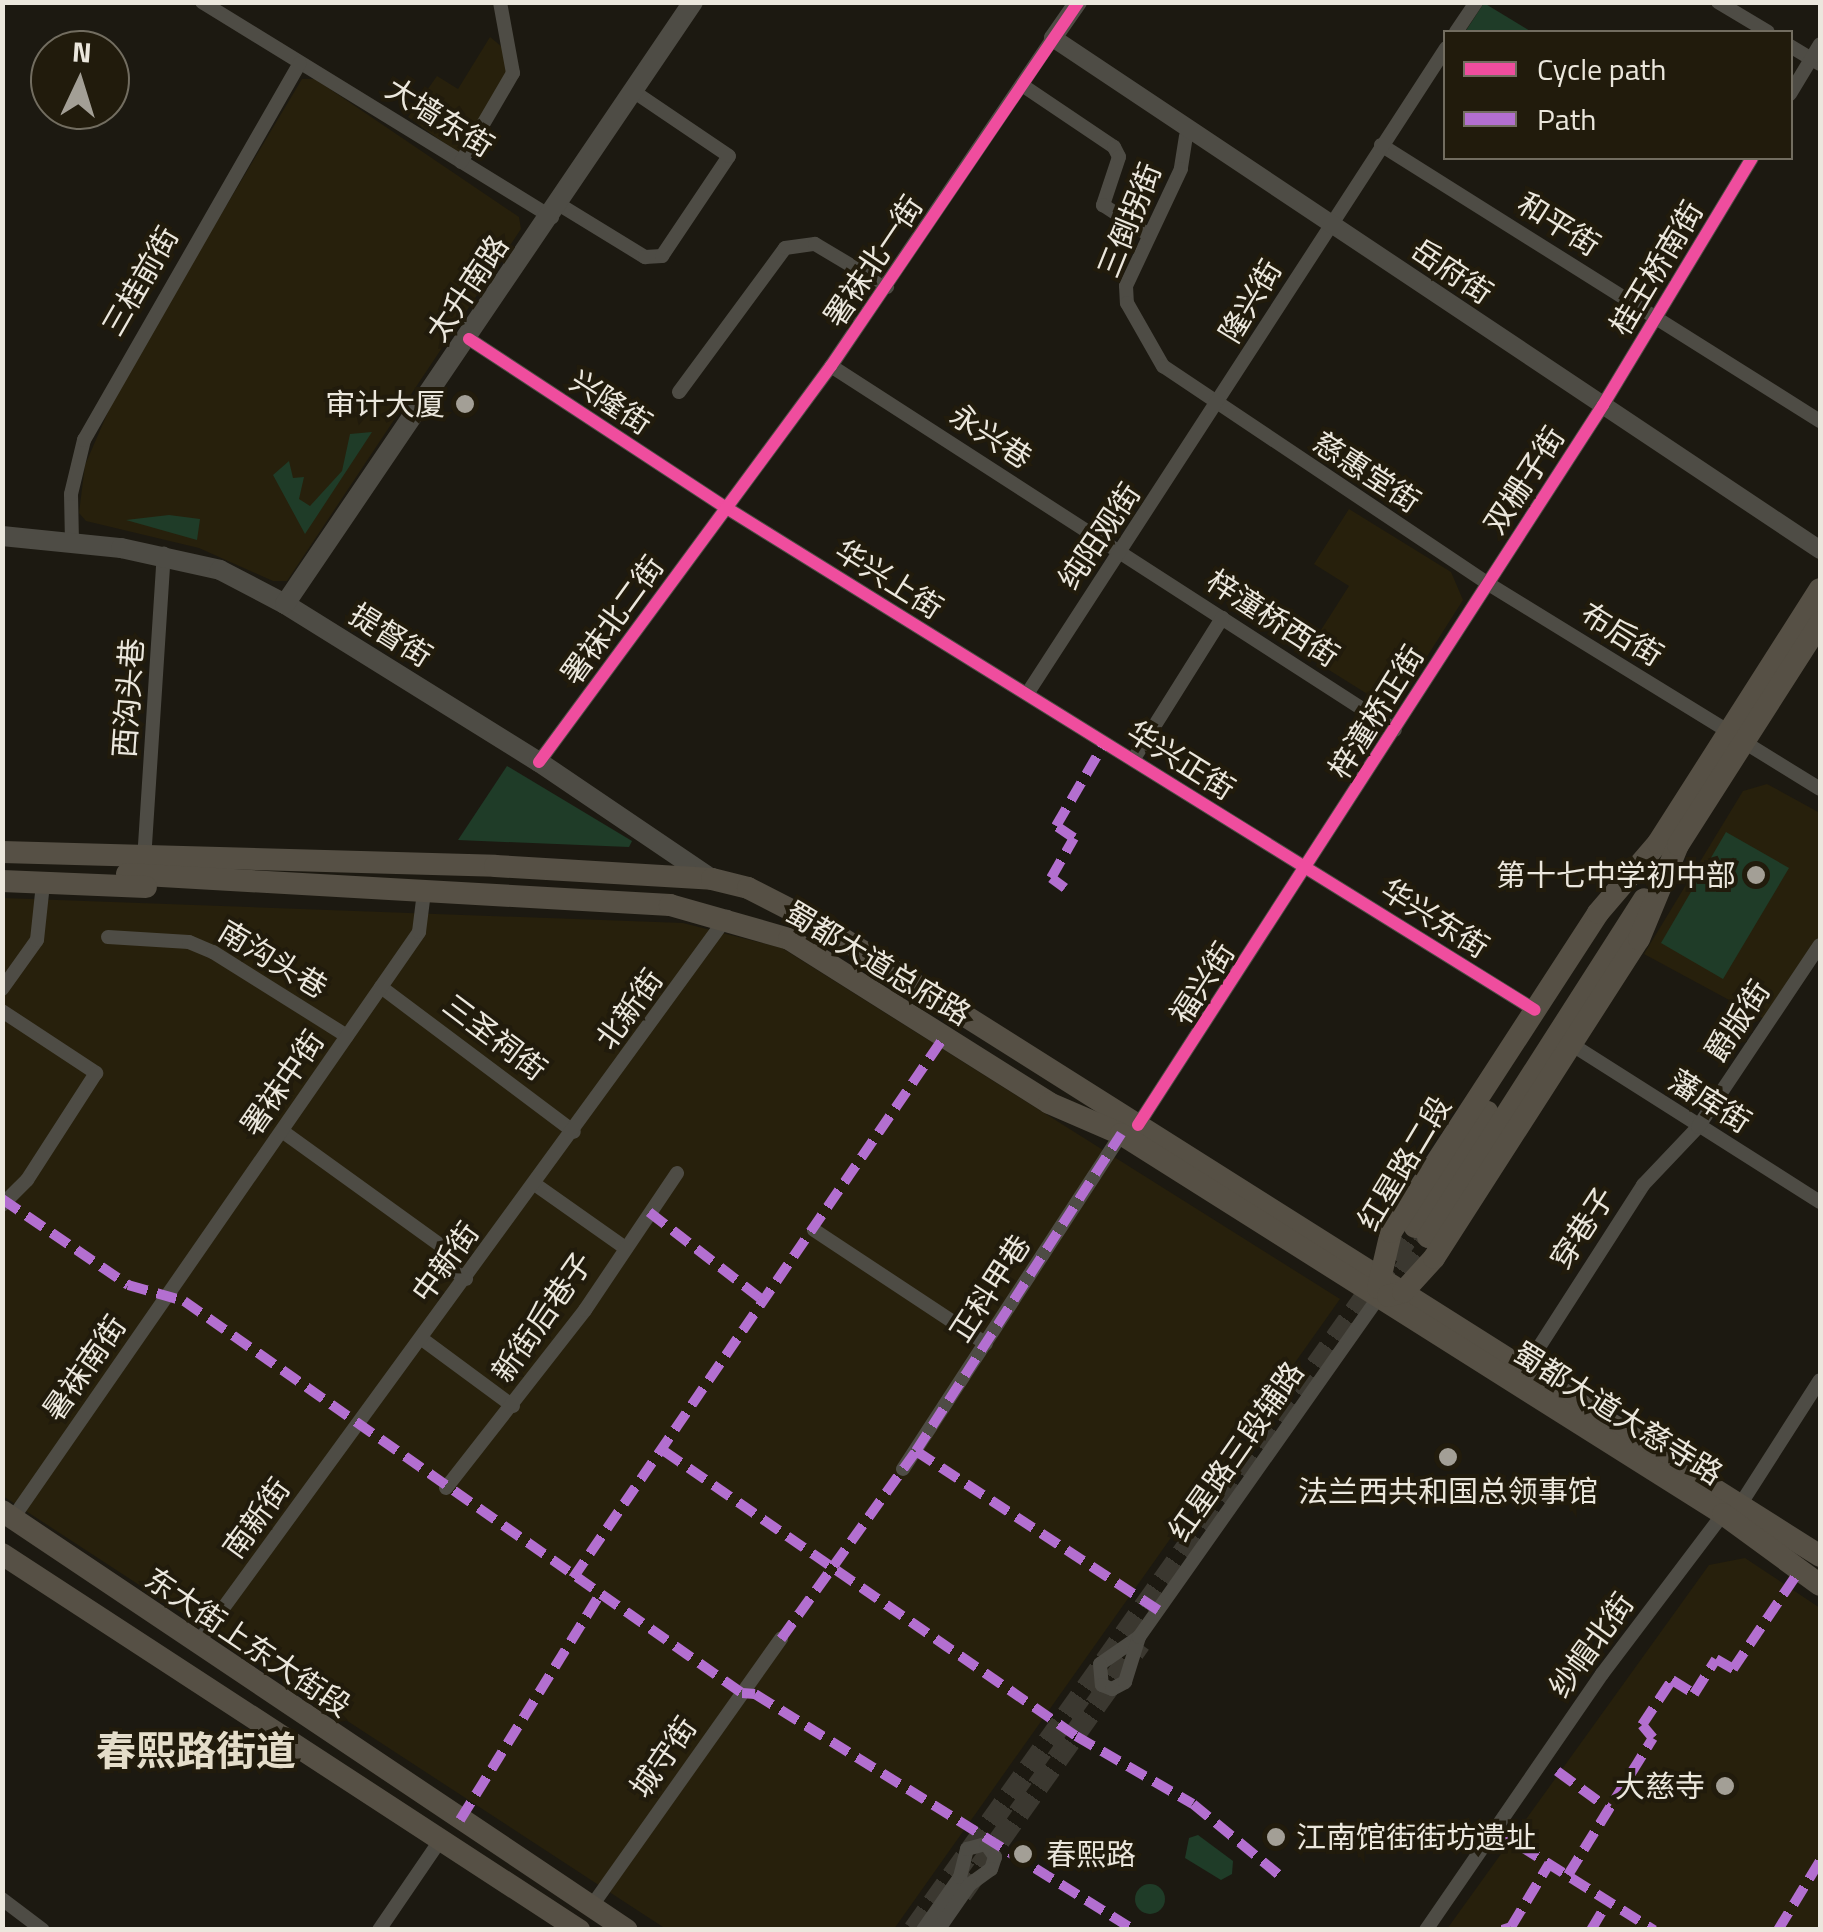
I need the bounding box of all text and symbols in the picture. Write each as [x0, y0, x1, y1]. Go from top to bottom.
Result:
text: N [71, 29, 93, 74]
north arrow [30, 30, 130, 130]
legend [1443, 30, 1793, 160]
text: Cycle path [1537, 46, 1666, 92]
street label: 大墙东街 [380, 70, 500, 164]
text: Path [1537, 96, 1596, 142]
street label: 三倒拐街 [1090, 158, 1168, 282]
street label: 和平街 [1511, 185, 1607, 263]
street label: 署袜北一街 [816, 189, 930, 333]
street label: 桂王桥南街 [1602, 194, 1710, 342]
street label: 三桂前街 [94, 220, 186, 342]
street label: 太升南路 [419, 228, 515, 348]
street label: 岳府街 [1405, 231, 1499, 311]
street label: 隆兴街 [1211, 253, 1289, 349]
street label: 兴隆街 [563, 362, 659, 442]
place label: 审计大厦 [325, 386, 445, 422]
marker: 审计大厦 [454, 393, 476, 415]
street label: 永兴巷 [943, 396, 1039, 476]
street label: 双栅子街 [1476, 420, 1572, 540]
street label: 慈惠堂街 [1307, 424, 1427, 520]
street label: 纯阳观街 [1051, 476, 1147, 596]
street label: 华兴上街 [829, 532, 949, 626]
street label: 署袜北二街 [553, 549, 671, 691]
street label: 梓潼桥西街 [1200, 562, 1346, 674]
street label: 布后街 [1574, 595, 1670, 673]
street label: 提督街 [343, 596, 439, 674]
street label: 西沟头巷 [106, 637, 150, 759]
street label: 梓潼桥正街 [1321, 639, 1431, 785]
street label: 华兴正街 [1121, 713, 1241, 807]
place label: 第十七中学初中部 [1496, 857, 1736, 893]
marker: 第十七中学初中部 [1745, 864, 1767, 886]
street label: 华兴东街 [1375, 871, 1495, 965]
street label: 蜀都大道总府路 [779, 893, 977, 1033]
street label: 南沟头巷 [212, 913, 334, 1005]
street label: 福兴街 [1162, 935, 1242, 1031]
street label: 北新街 [588, 962, 670, 1056]
street label: 爵版街 [1697, 974, 1777, 1068]
street label: 三圣祠街 [436, 987, 554, 1087]
street label: 署袜中街 [233, 1024, 331, 1142]
street label: 藩库街 [1662, 1062, 1758, 1140]
street label: 红星路二段 [1350, 1089, 1458, 1237]
street label: 穿巷子 [1542, 1180, 1622, 1276]
street label: 中新街 [404, 1215, 486, 1309]
street label: 正科甲巷 [942, 1228, 1038, 1348]
street label: 新街后巷子 [484, 1245, 600, 1389]
street label: 暑袜南街 [35, 1309, 133, 1427]
street label: 蜀都大道大慈寺路 [1507, 1334, 1729, 1492]
street label: 红星路三段辅路 [1161, 1355, 1311, 1547]
marker: 法兰西共和国总领事馆 [1437, 1446, 1459, 1468]
street label: 南新街 [215, 1471, 297, 1565]
place label: 法兰西共和国总领事馆 [1298, 1473, 1598, 1509]
street label: 东大街上东大街段 [138, 1560, 358, 1724]
street label: 纱帽北街 [1541, 1586, 1641, 1704]
street label: 城守街 [622, 1710, 704, 1804]
district label: 春熙路街道 [96, 1727, 296, 1775]
place label: 大慈寺 [1615, 1768, 1705, 1804]
marker: 大慈寺 [1714, 1775, 1736, 1797]
place label: 江南馆街街坊遗址 [1296, 1819, 1536, 1855]
marker: 江南馆街街坊遗址 [1265, 1826, 1287, 1848]
place label: 春熙路 [1046, 1836, 1136, 1872]
marker: 春熙路 [1010, 1841, 1036, 1867]

